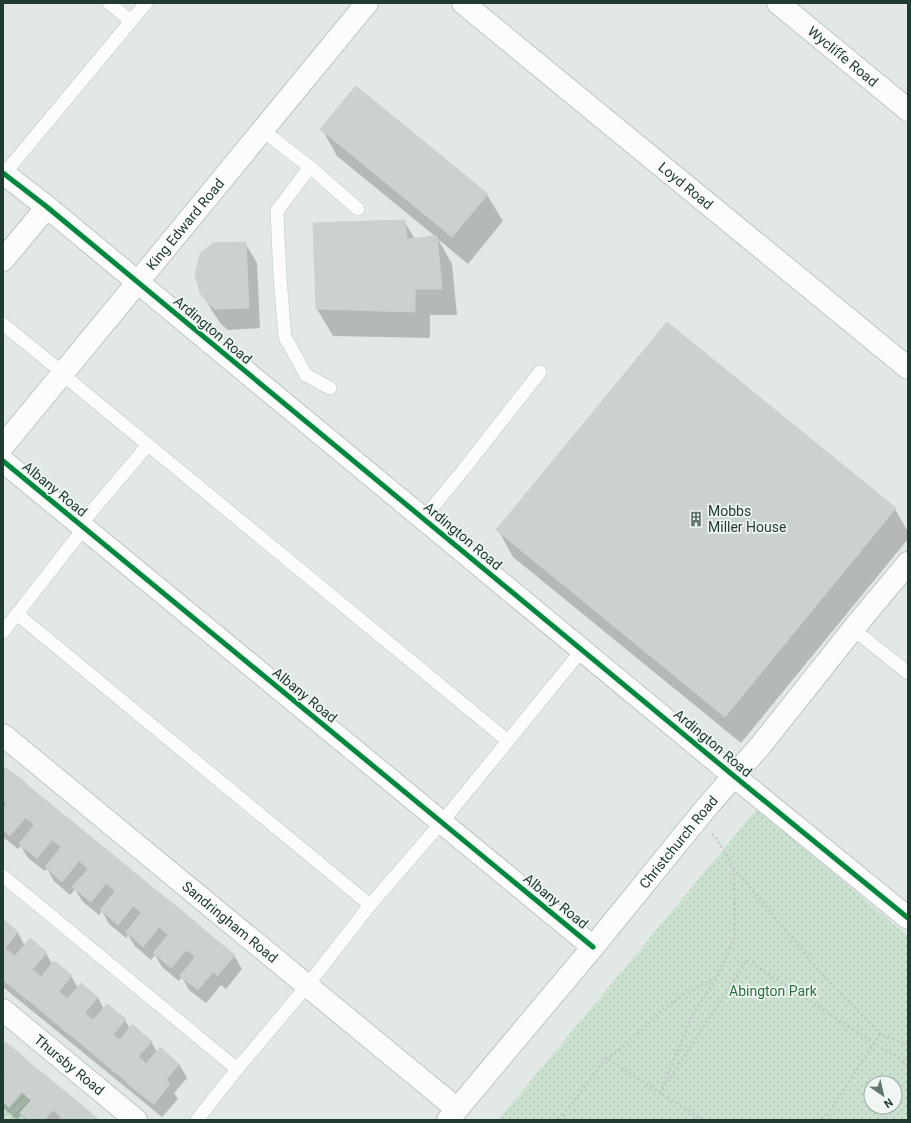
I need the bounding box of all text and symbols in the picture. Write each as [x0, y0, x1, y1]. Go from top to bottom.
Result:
street label: Wycliffe Road [805, 23, 881, 90]
street label: Loyd Road [655, 159, 716, 213]
street label: King Edward Road [143, 175, 227, 273]
street label: Ardington Road [171, 293, 255, 367]
street label: Albany Road [20, 458, 90, 520]
street label: Ardington Road [421, 499, 505, 573]
place label: Mobbs Miller House [708, 503, 786, 535]
building icon: Mobbs Miller House [687, 510, 705, 528]
street label: Albany Road [270, 664, 340, 726]
street label: Ardington Road [671, 706, 755, 780]
street label: Christchurch Road [636, 793, 721, 892]
street label: Albany Road [521, 870, 591, 932]
street label: Sandringham Road [179, 878, 281, 966]
park label: Abington Park [729, 983, 818, 999]
street label: Thursby Road [31, 1031, 107, 1098]
north arrow [863, 1075, 903, 1115]
text: N [881, 1095, 895, 1111]

